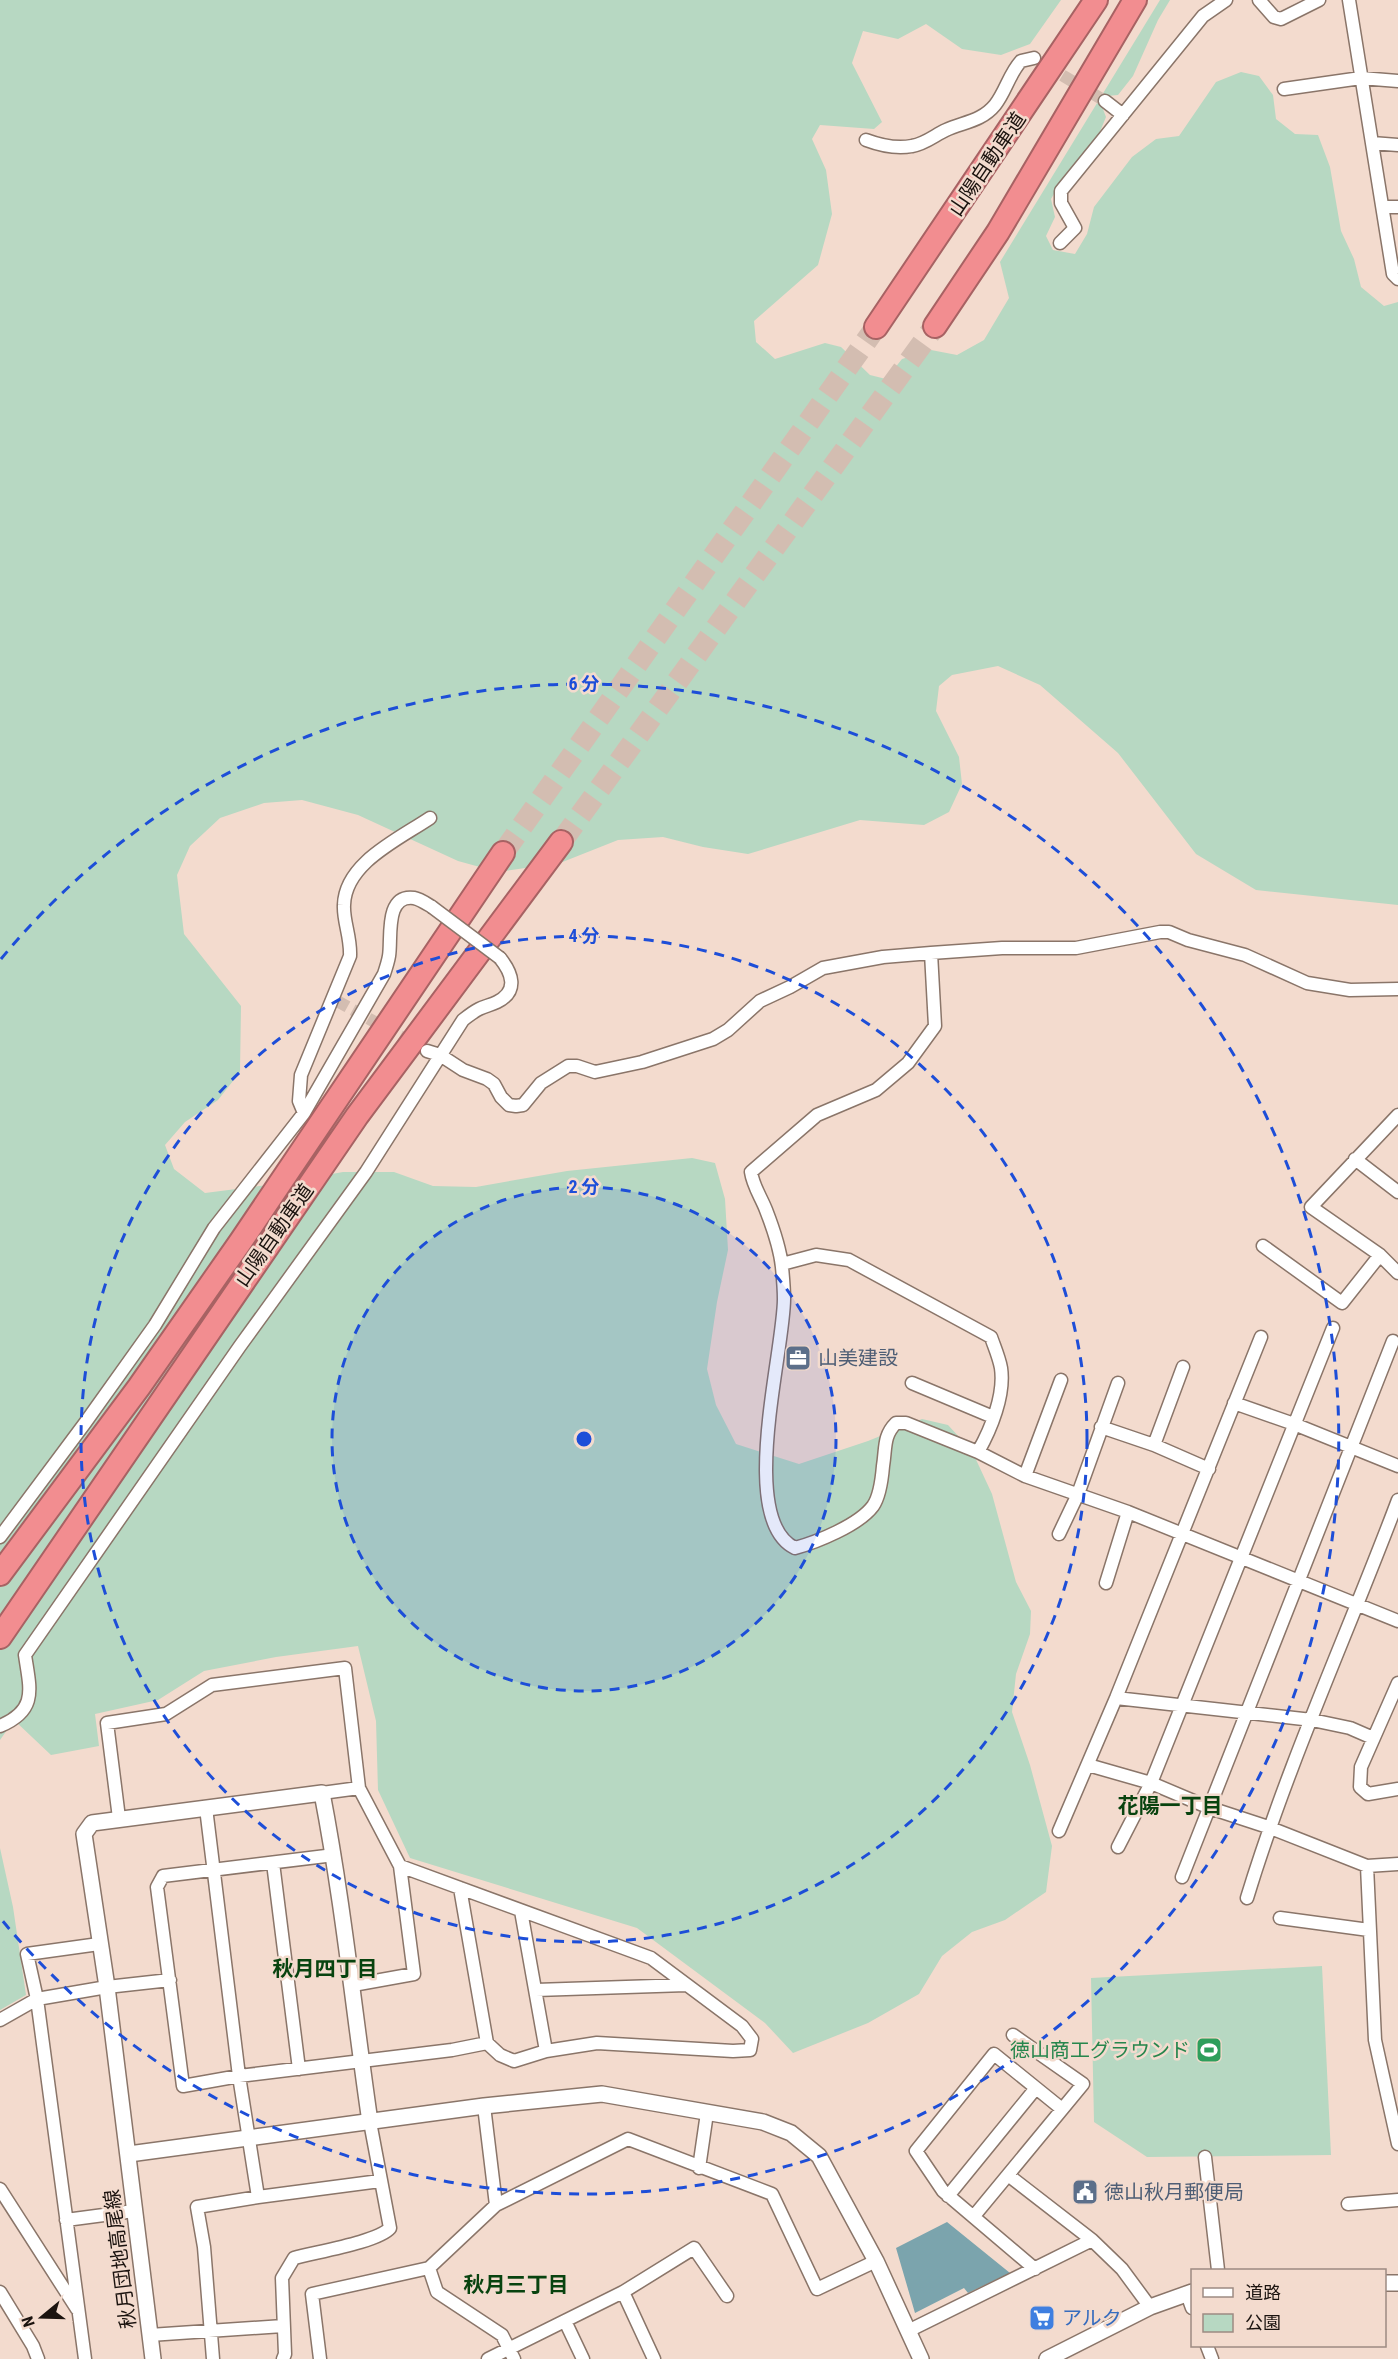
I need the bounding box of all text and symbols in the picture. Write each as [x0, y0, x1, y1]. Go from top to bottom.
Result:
street label: 山陽自動車道 [943, 108, 1031, 220]
text: 6 分 [568, 673, 600, 694]
text: 4 分 [568, 925, 600, 946]
text: 2 分 [568, 1176, 600, 1197]
street label: 山陽自動車道 [230, 1179, 318, 1291]
office icon: 山美建設 [783, 1343, 813, 1373]
place label: 山美建設 [818, 1346, 898, 1370]
centre of rings [574, 1429, 594, 1449]
district label: 花陽一丁目 [1118, 1794, 1223, 1818]
district label: 秋月四丁目 [273, 1957, 378, 1981]
sports icon: 徳山商工グラウンド [1194, 2035, 1224, 2065]
place label: 徳山商工グラウンド [1010, 2038, 1190, 2062]
public building icon: 徳山秋月郵便局 [1070, 2177, 1100, 2207]
place label: 徳山秋月郵便局 [1104, 2180, 1244, 2204]
street label: 秋月団地高尾線 [100, 2188, 140, 2330]
legend [1191, 2269, 1386, 2347]
district label: 秋月三丁目 [464, 2273, 569, 2297]
text: 道路 [1245, 2282, 1281, 2303]
north arrow [12, 2287, 72, 2347]
supermarket icon: アルク [1027, 2303, 1057, 2333]
place label: アルク [1062, 2306, 1122, 2330]
text: 公園 [1245, 2312, 1281, 2333]
text: N [18, 2314, 39, 2329]

